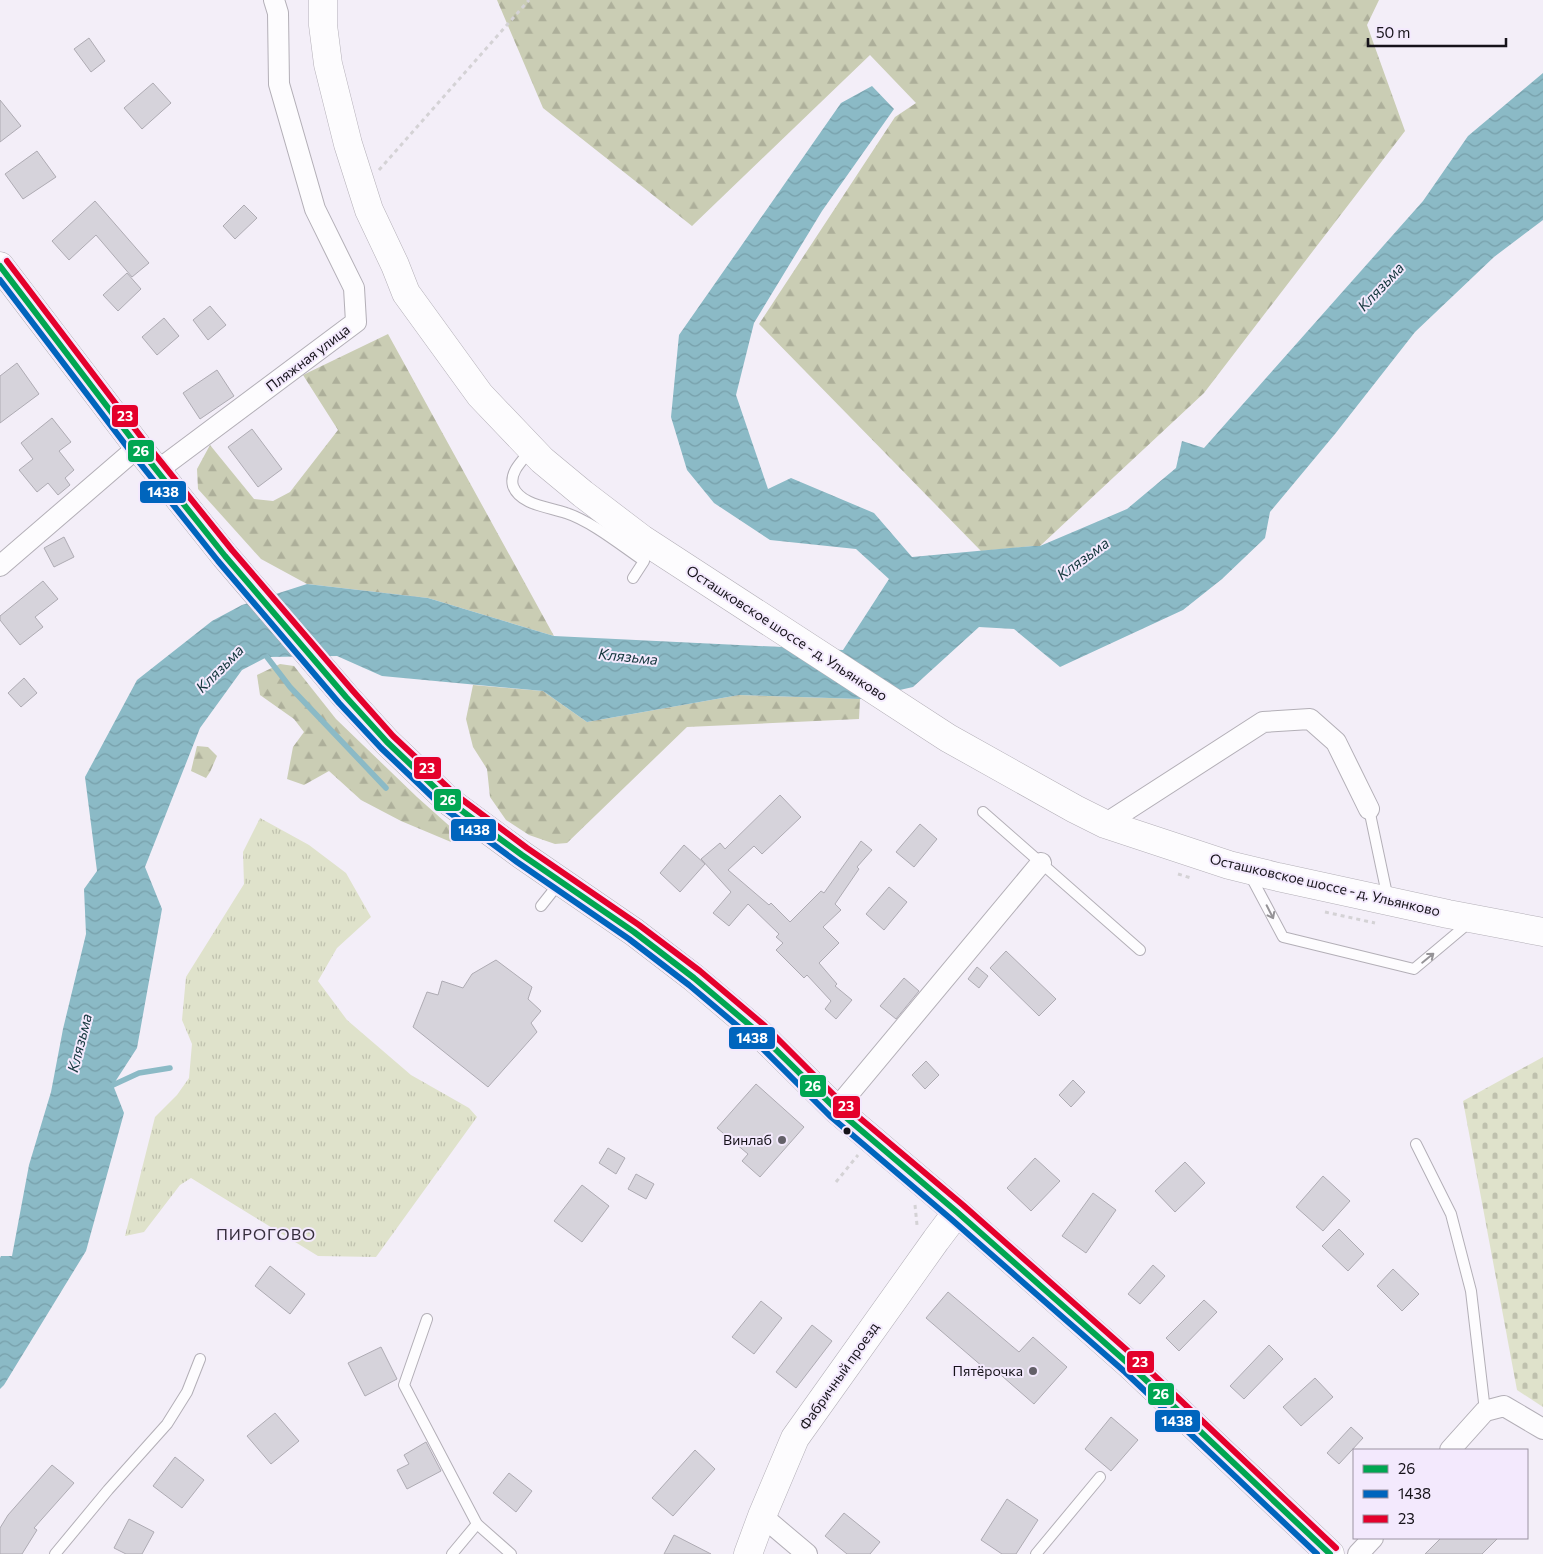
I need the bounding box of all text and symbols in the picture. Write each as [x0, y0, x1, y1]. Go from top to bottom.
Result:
scale bar [1368, 15, 1506, 47]
text: 50 m [1376, 23, 1410, 41]
water label: Клязьма [1353, 258, 1407, 314]
street label: Пляжная улица [262, 321, 353, 395]
line badge: 23 [111, 404, 139, 428]
text: 23 [117, 407, 133, 424]
line badge: 26 [127, 439, 155, 463]
text: 26 [133, 442, 150, 459]
line badge: 1438 [139, 480, 187, 504]
text: 1438 [147, 483, 179, 500]
water label: Клязьма [1053, 533, 1112, 583]
street label: Осташковское шоссе - д. Ульянково [684, 561, 891, 704]
water label: Клязьма [192, 641, 247, 696]
water label: Клязьма [597, 644, 659, 668]
line badge: 23 [413, 756, 442, 780]
text: 23 [419, 759, 435, 776]
line badge: 26 [433, 788, 462, 812]
text: 26 [440, 791, 457, 808]
line badge: 1438 [450, 818, 497, 842]
text: 1438 [458, 821, 490, 838]
street label: Осташковское шоссе - д. Ульянково [1208, 850, 1442, 919]
one-way arrow [1265, 905, 1275, 920]
one-way arrow [1421, 952, 1434, 963]
water label: Клязьма [63, 1011, 95, 1074]
line badge: 1438 [728, 1026, 776, 1050]
text: 1438 [736, 1029, 768, 1046]
line badge: 26 [799, 1074, 827, 1098]
text: 26 [805, 1077, 822, 1094]
line badge: 23 [832, 1095, 861, 1119]
text: 23 [838, 1097, 854, 1114]
unlabelled marker [842, 1126, 852, 1136]
place label: Винлаб [723, 1131, 772, 1148]
marker: Винлаб [776, 1134, 788, 1146]
district label: ПИРОГОВО [216, 1224, 316, 1243]
street label: Фабричный проезд [795, 1319, 882, 1433]
line badge: 23 [1126, 1350, 1155, 1374]
text: 23 [1132, 1353, 1148, 1370]
place label: Пятёрочка [953, 1362, 1023, 1379]
marker: Пятёрочка [1027, 1365, 1039, 1377]
line badge: 26 [1147, 1382, 1175, 1406]
text: 26 [1153, 1385, 1170, 1402]
line badge: 1438 [1154, 1409, 1201, 1433]
text: 1438 [1161, 1412, 1193, 1429]
legend [1353, 1449, 1528, 1539]
text: 26 [1398, 1459, 1415, 1477]
text: 1438 [1398, 1484, 1431, 1502]
text: 23 [1398, 1509, 1415, 1527]

